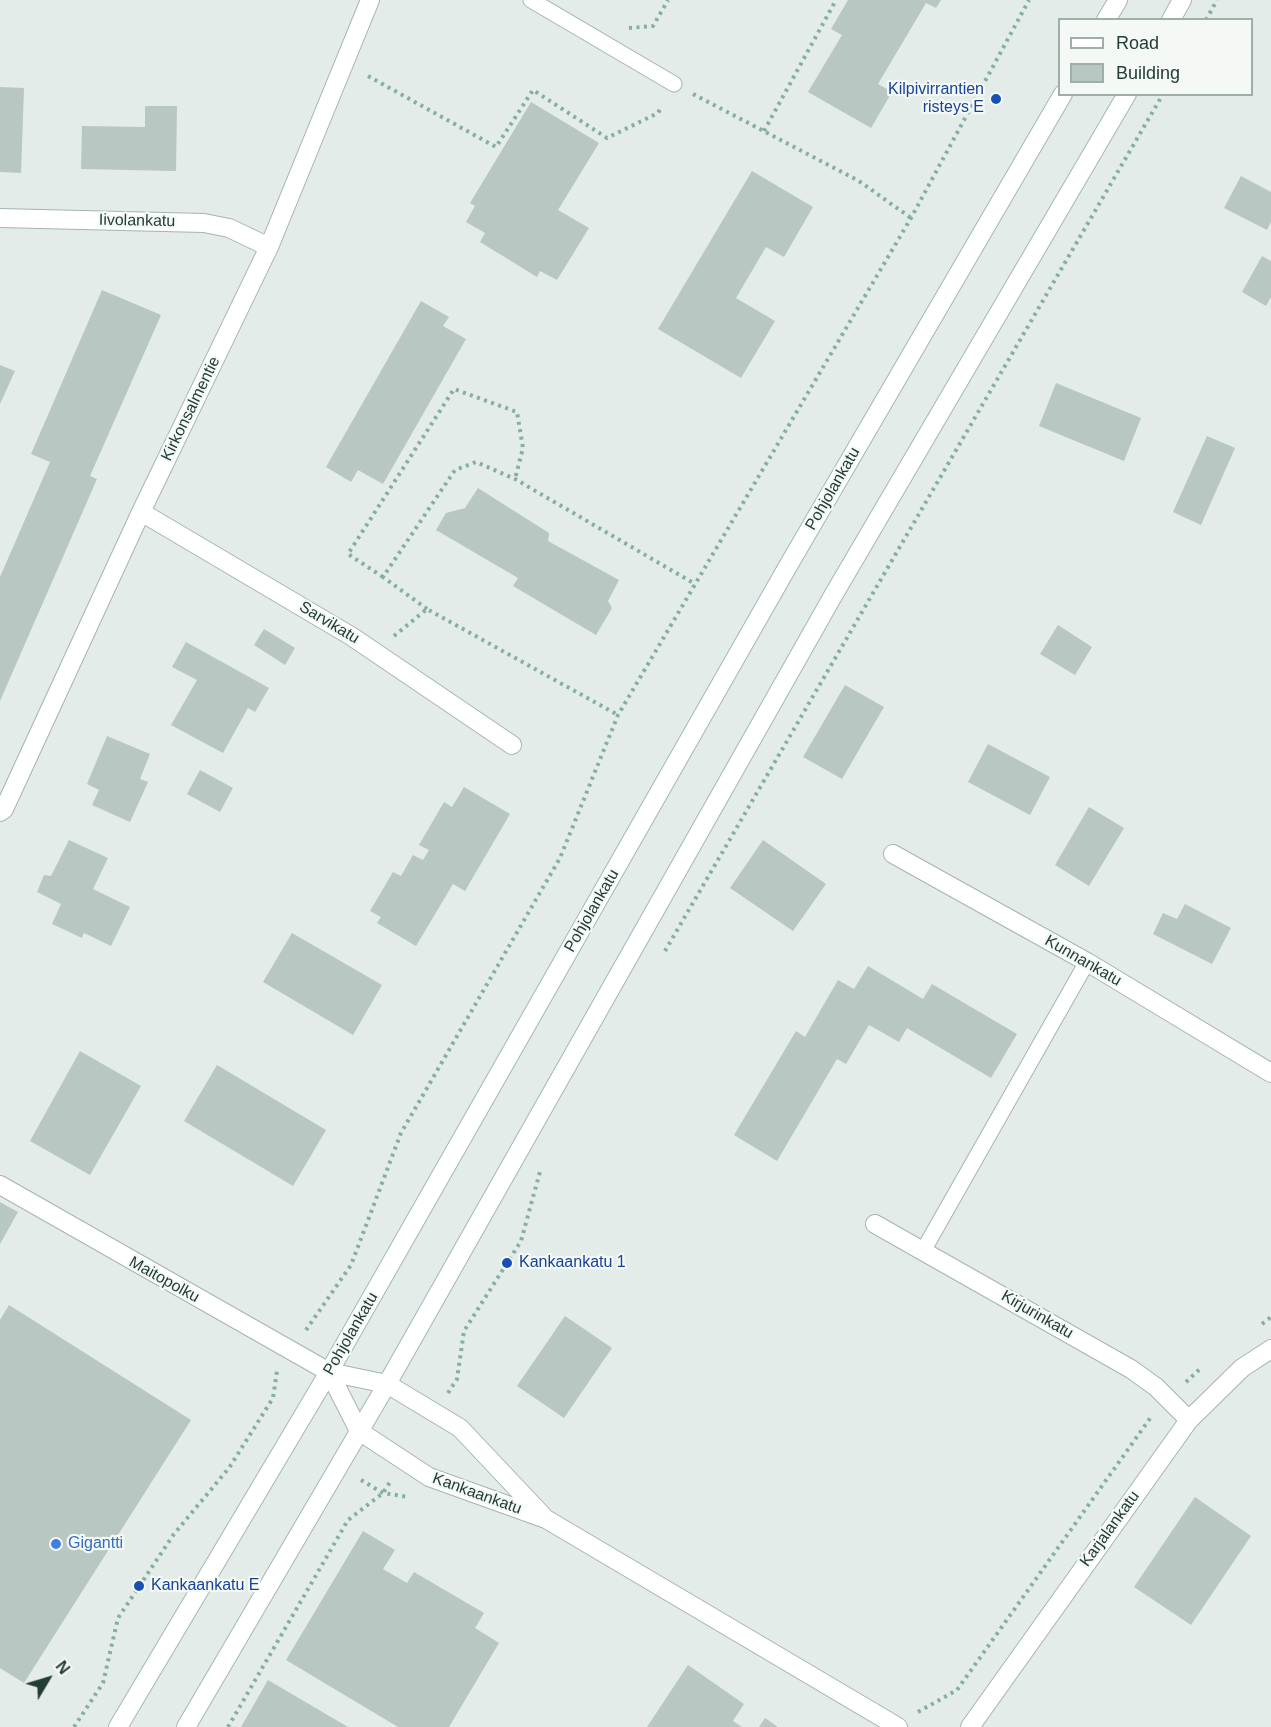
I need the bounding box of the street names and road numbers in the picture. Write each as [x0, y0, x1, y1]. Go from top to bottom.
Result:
street label: Iivolankatu [99, 211, 175, 231]
street label: Kirkonsalmentie [157, 354, 225, 464]
street label: Pohjolankatu [802, 444, 864, 534]
street label: Sarvikatu [295, 598, 363, 648]
street label: Pohjolankatu [561, 866, 623, 956]
street label: Kunnankatu [1041, 931, 1125, 991]
street label: Maitopolku [126, 1253, 202, 1307]
street label: Kirjurinkatu [998, 1287, 1076, 1343]
street label: Pohjolankatu [320, 1289, 382, 1379]
street label: Kankaankatu [430, 1469, 524, 1519]
street label: Karjalankatu [1076, 1487, 1144, 1571]

